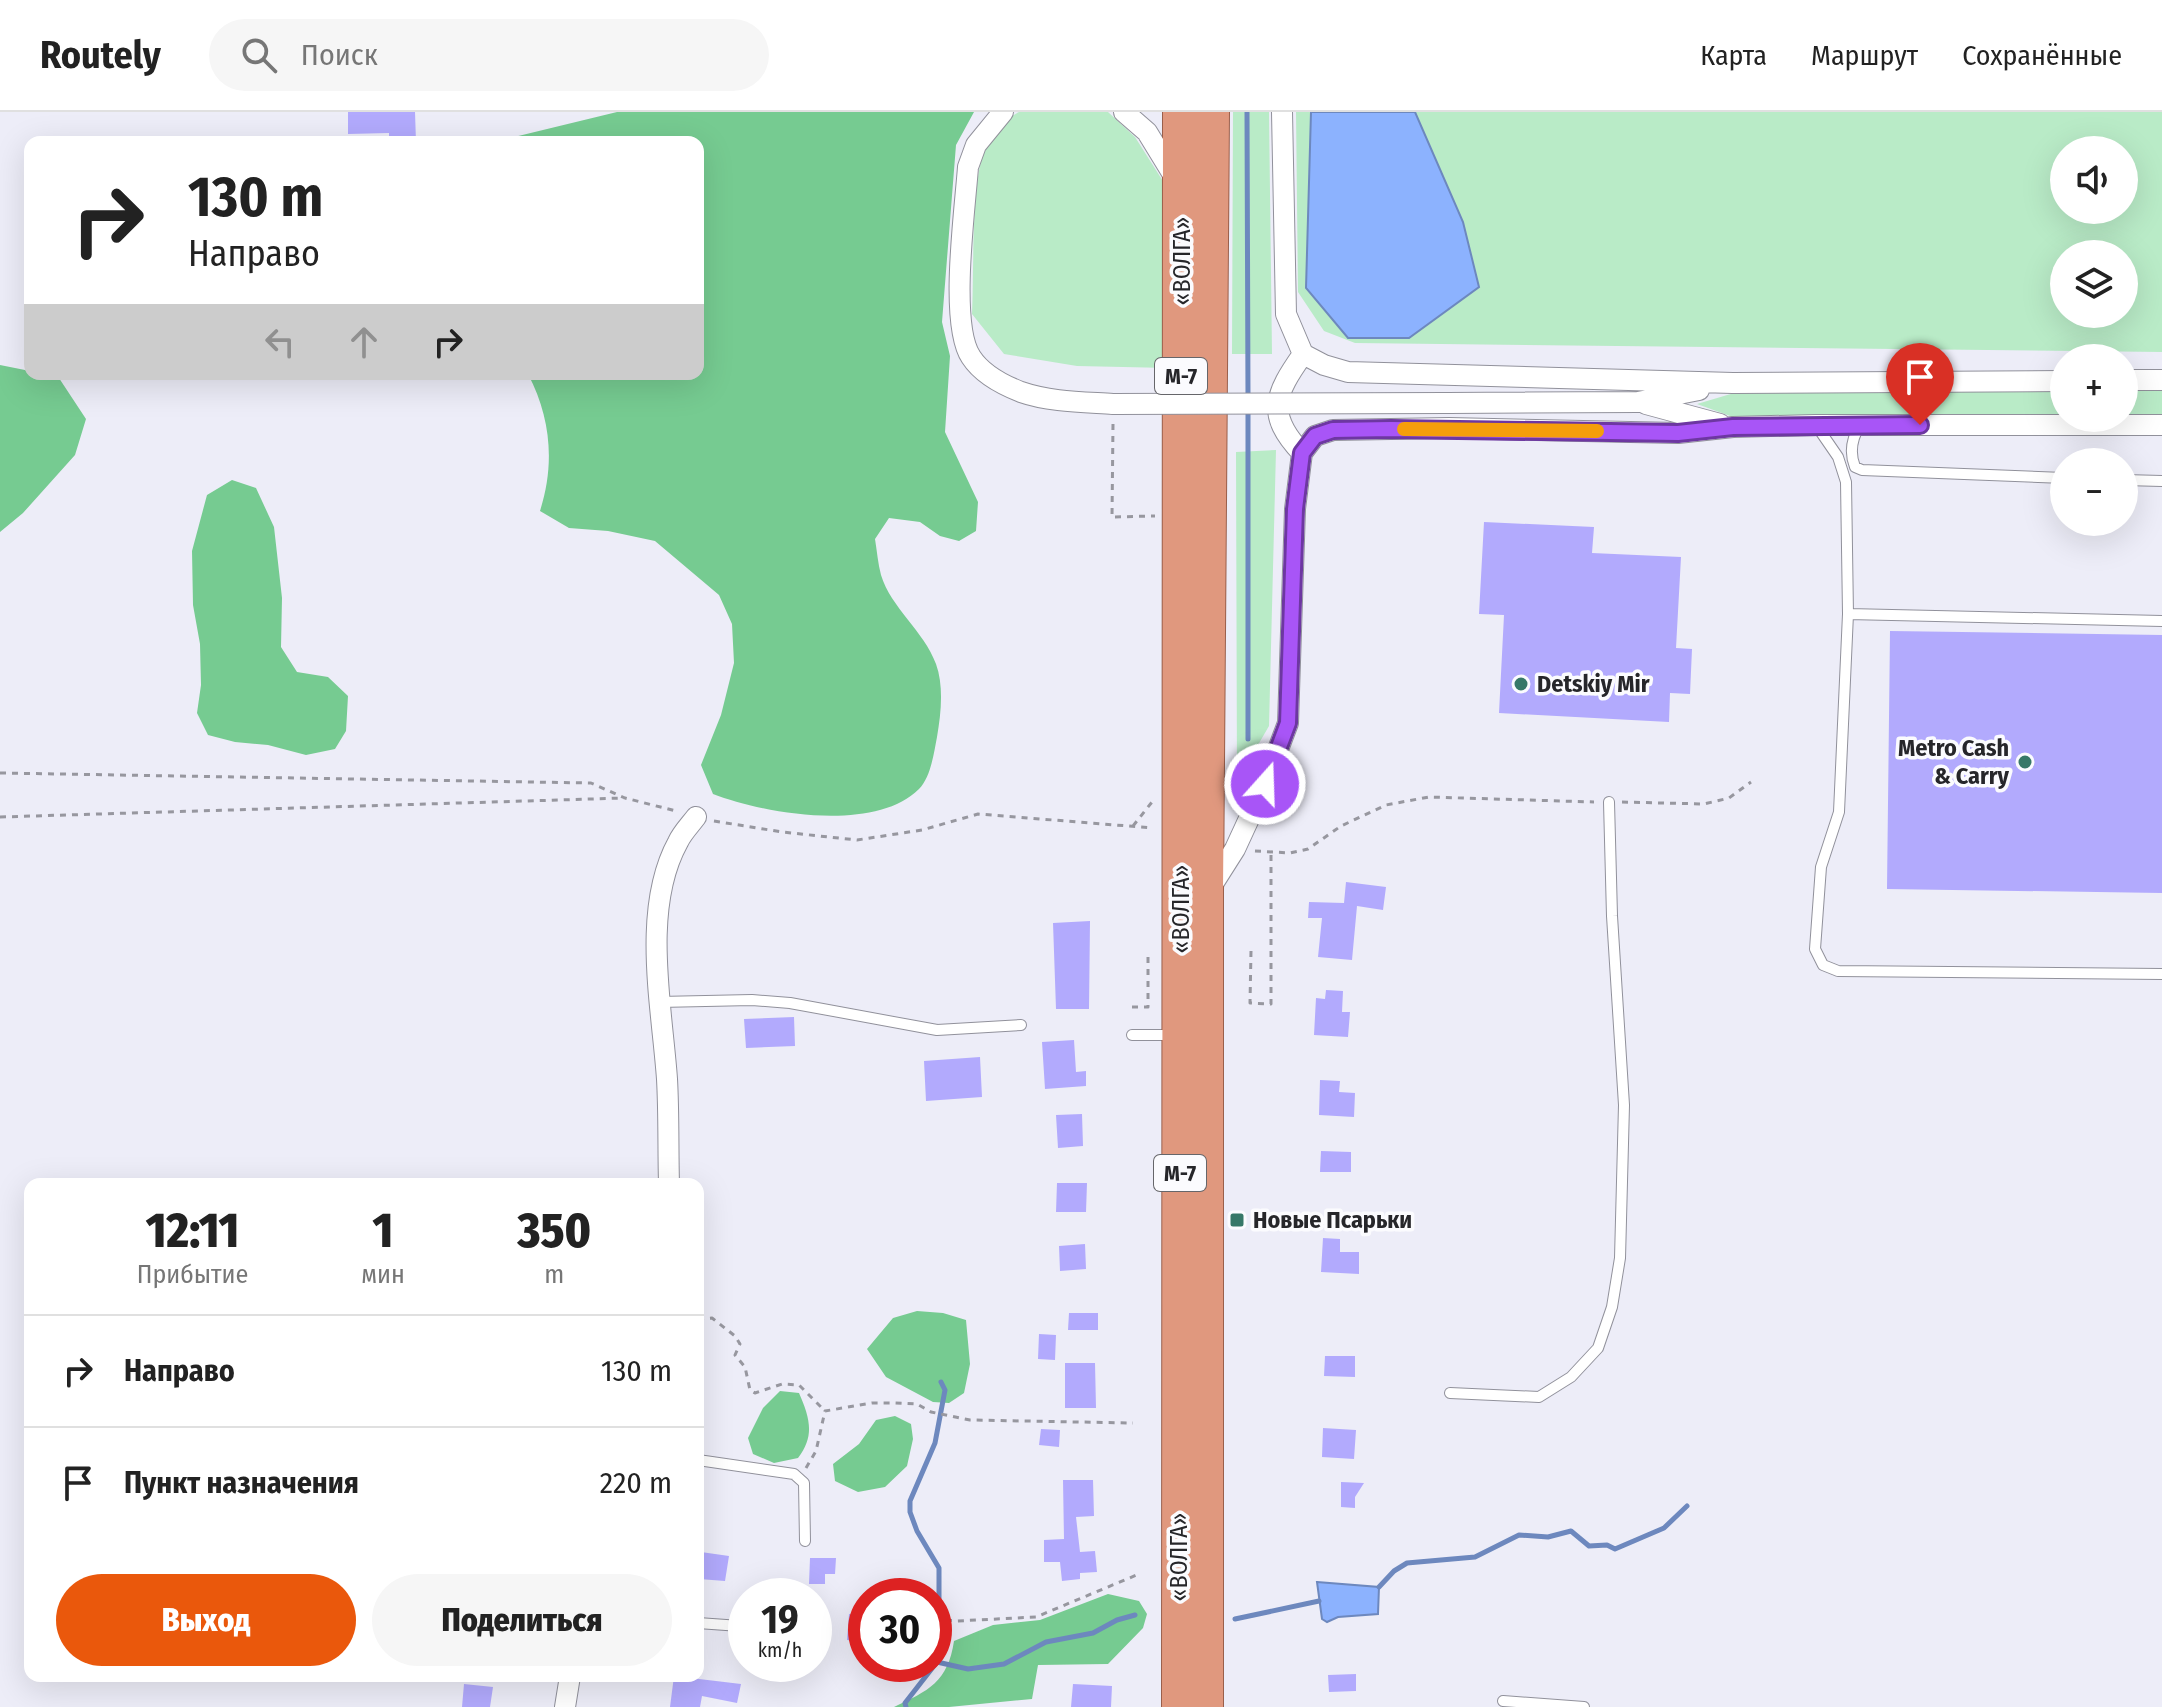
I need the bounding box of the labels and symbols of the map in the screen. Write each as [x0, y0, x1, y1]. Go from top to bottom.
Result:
street label: «ВОЛГА» [1168, 217, 1196, 305]
pin [1886, 343, 1954, 425]
road number: М-7 [1155, 358, 1207, 394]
place label: Detskiy Mir [1537, 670, 1650, 698]
marker: Detskiy Mir [1512, 675, 1530, 693]
place label: Metro Cash & Carry [1898, 734, 2010, 790]
position arrow [1223, 742, 1307, 826]
marker: Metro Cash & Carry [2016, 753, 2034, 771]
street label: «ВОЛГА» [1167, 865, 1195, 953]
road number: М-7 [1154, 1155, 1206, 1191]
place label: Новые Псарьки [1253, 1206, 1412, 1234]
marker: Новые Псарьки [1228, 1211, 1246, 1229]
street label: «ВОЛГА» [1165, 1513, 1193, 1601]
speed limit sign: 30 [848, 1578, 952, 1682]

